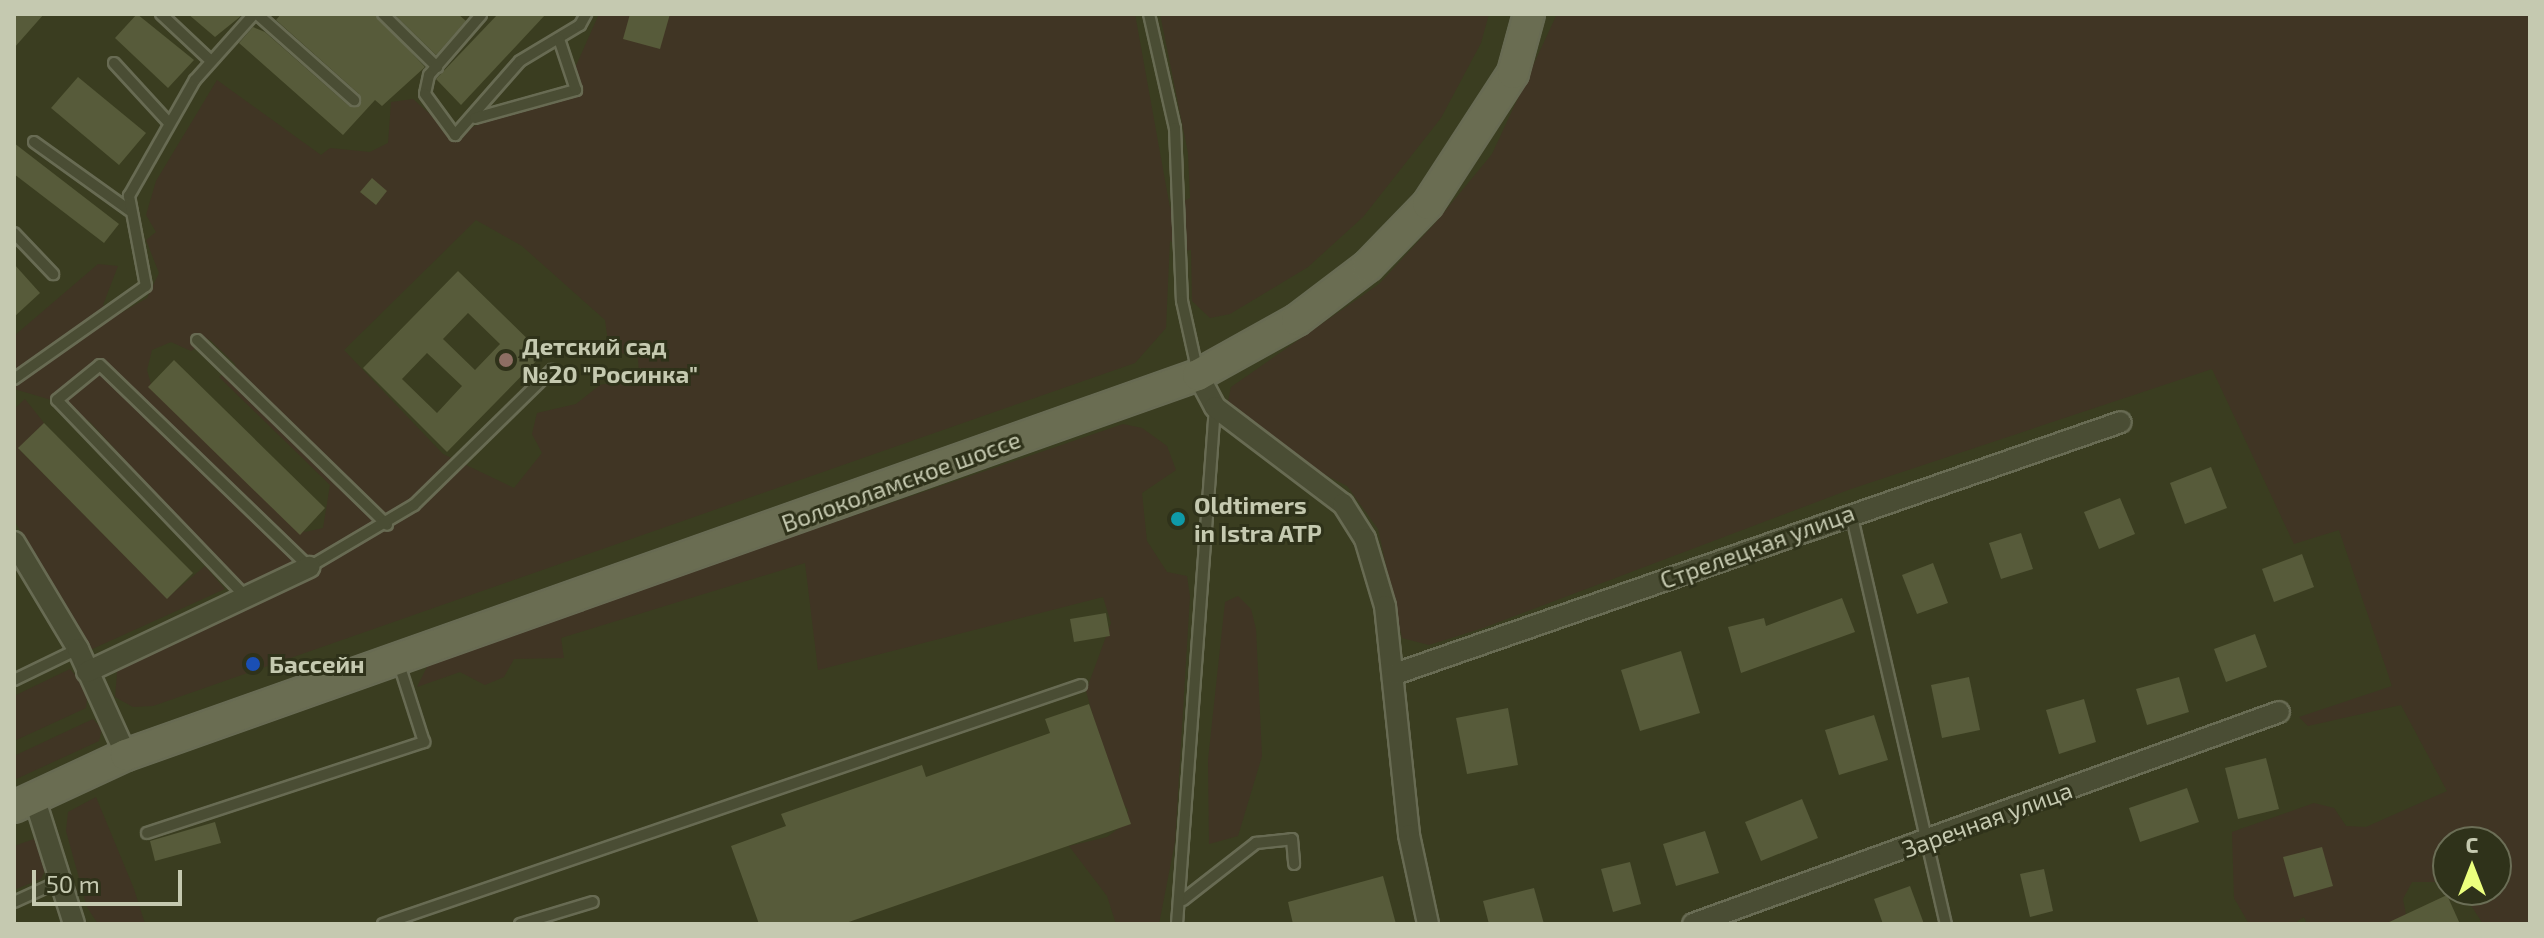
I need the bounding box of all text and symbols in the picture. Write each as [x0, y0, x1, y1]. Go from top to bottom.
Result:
place label: Детский сад №20 "Росинка" [522, 332, 698, 388]
marker: Детский сад №20 "Росинка" [497, 351, 515, 369]
street label: Волоколамское шоссе [778, 424, 1024, 538]
place label: Oldtimers in Istra ATP [1194, 491, 1322, 547]
street label: Стрелецкая улица [1656, 497, 1858, 595]
marker: Oldtimers in Istra ATP [1169, 510, 1187, 528]
place label: Бассейн [269, 650, 365, 678]
marker: Бассейн [244, 655, 262, 673]
street label: Заречная улица [1898, 775, 2076, 863]
north arrow [2432, 826, 2512, 906]
text: С [2466, 831, 2478, 857]
scale bar [36, 854, 186, 904]
text: 50 m [46, 869, 100, 898]

